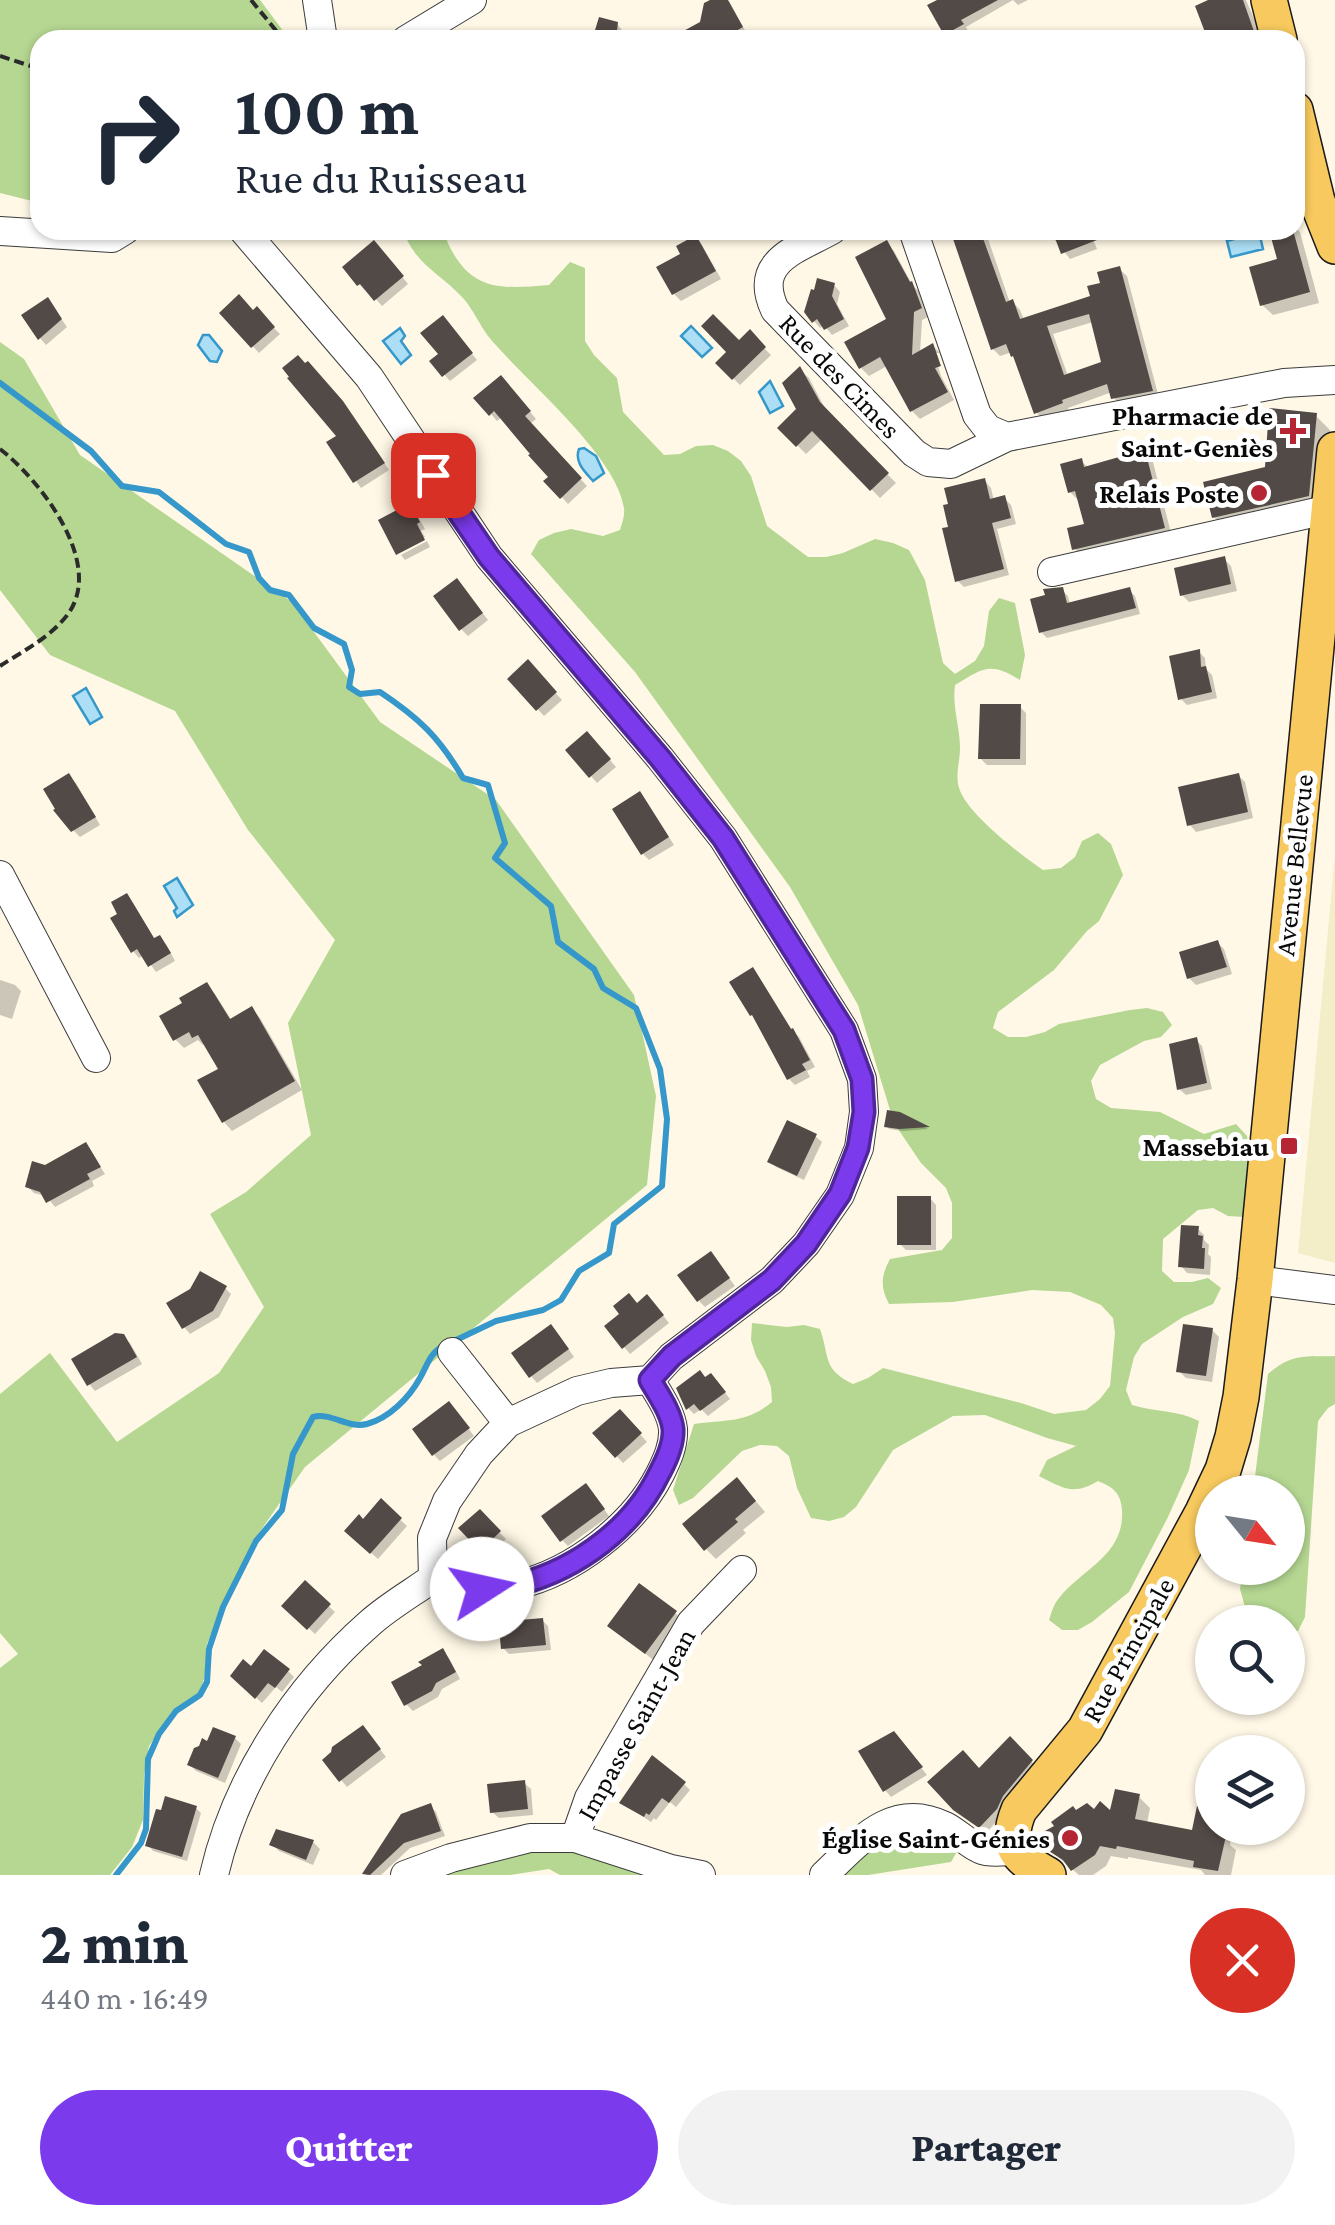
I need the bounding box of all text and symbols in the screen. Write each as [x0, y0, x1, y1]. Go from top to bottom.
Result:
icon: right [70, 70, 200, 200]
text: 100 m [235, 71, 419, 149]
text: Rue du Ruisseau [235, 153, 527, 203]
street label: Rue des Cimes [773, 308, 907, 444]
place label: Pharmacie de Saint-Geniès [1112, 400, 1273, 463]
marker: Pharmacie de Saint-Geniès [1282, 420, 1304, 442]
pin [391, 433, 476, 518]
icon: arrive [406, 448, 461, 503]
place label: Relais Poste [1099, 478, 1239, 509]
marker: Relais Poste [1248, 482, 1270, 504]
street label: Avenue Bellevue [1269, 773, 1319, 957]
place label: Massebiau [1142, 1131, 1269, 1162]
marker: Massebiau [1278, 1135, 1300, 1157]
north arrow [1195, 1475, 1305, 1585]
map controls [1195, 1475, 1305, 1845]
position arrow [430, 1537, 534, 1641]
street label: Rue Principale [1076, 1572, 1180, 1728]
button: search [1195, 1605, 1305, 1715]
street label: Impasse Saint-Jean [570, 1623, 702, 1825]
button: layers [1195, 1735, 1305, 1845]
place label: Église Saint-Génies [822, 1823, 1050, 1854]
marker: Église Saint-Génies [1059, 1827, 1081, 1849]
button: close [1190, 1908, 1295, 2013]
text: 2 min [40, 1909, 188, 1976]
text: 440 m · 16:49 [40, 1980, 209, 2016]
button: Quitter [40, 2090, 658, 2205]
button: Partager [678, 2090, 1295, 2205]

